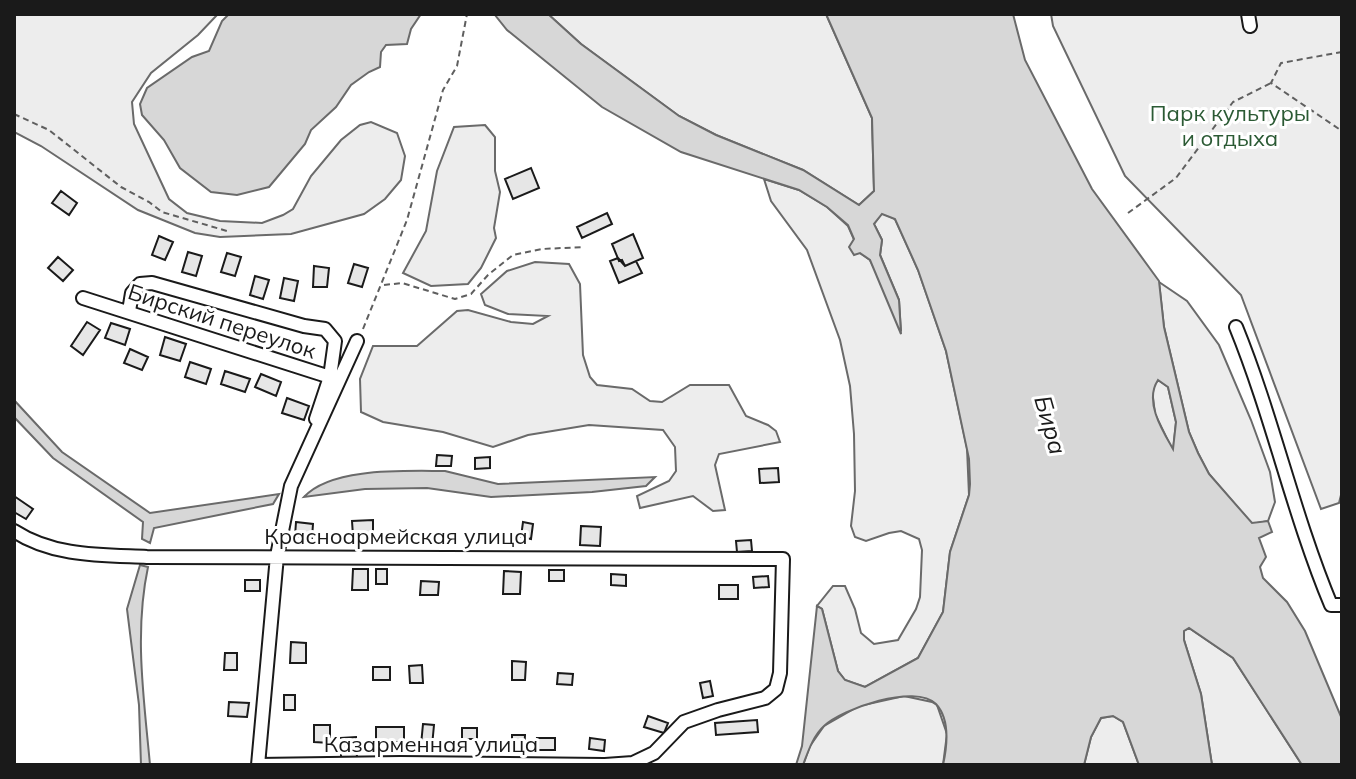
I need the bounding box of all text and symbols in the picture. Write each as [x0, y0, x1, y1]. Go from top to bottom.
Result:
park label: Парк культуры и отдыха [1150, 99, 1310, 152]
street label: Бирский переулок [125, 277, 320, 365]
water label: Бира [1028, 392, 1074, 458]
street label: Красноармейская улица [264, 522, 528, 550]
street label: Казарменная улица [324, 730, 538, 758]

